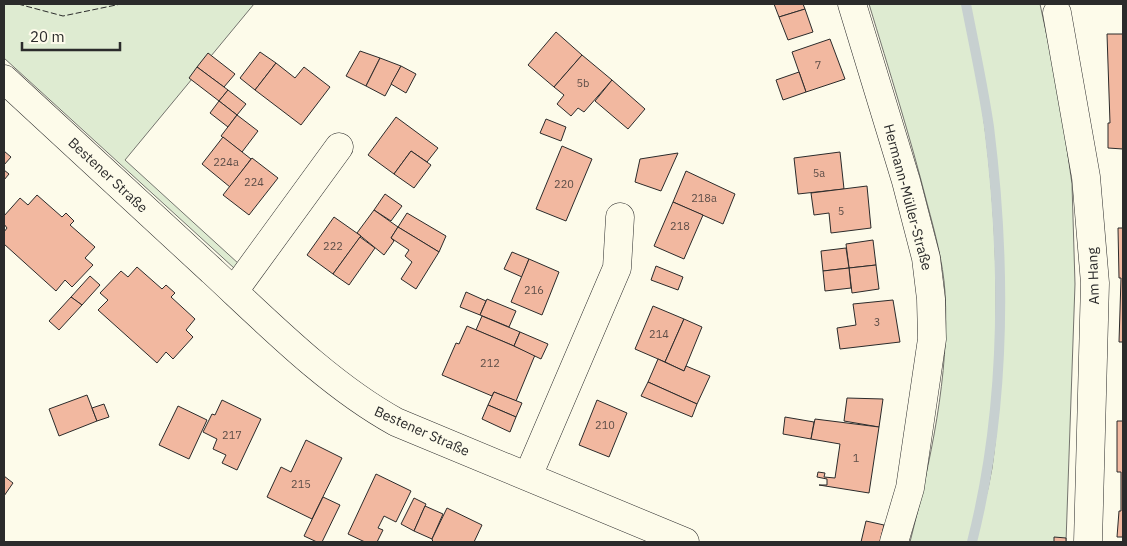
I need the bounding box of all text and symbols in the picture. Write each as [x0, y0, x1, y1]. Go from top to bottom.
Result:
scale bar [22, 20, 120, 52]
text: 20 m [30, 27, 65, 46]
house number: 7 [815, 58, 821, 72]
house number: 5b [577, 76, 589, 90]
street label: Hermann-Müller-Straße [880, 122, 936, 272]
street label: Bestener Straße [64, 133, 152, 217]
house number: 224a [213, 155, 239, 169]
house number: 5a [813, 166, 825, 180]
house number: 224 [244, 175, 264, 189]
house number: 220 [554, 177, 574, 191]
house number: 218a [691, 191, 717, 205]
house number: 5 [838, 204, 844, 218]
house number: 218 [670, 219, 690, 233]
house number: 222 [323, 239, 343, 253]
street label: Am Hang [1083, 246, 1103, 305]
house number: 216 [524, 283, 544, 297]
house number: 3 [874, 315, 880, 329]
house number: 214 [649, 327, 669, 341]
house number: 212 [480, 356, 500, 370]
street label: Bestener Straße [372, 402, 473, 460]
house number: 210 [595, 418, 615, 432]
house number: 217 [222, 428, 242, 442]
house number: 1 [853, 451, 860, 465]
house number: 215 [291, 477, 311, 491]

